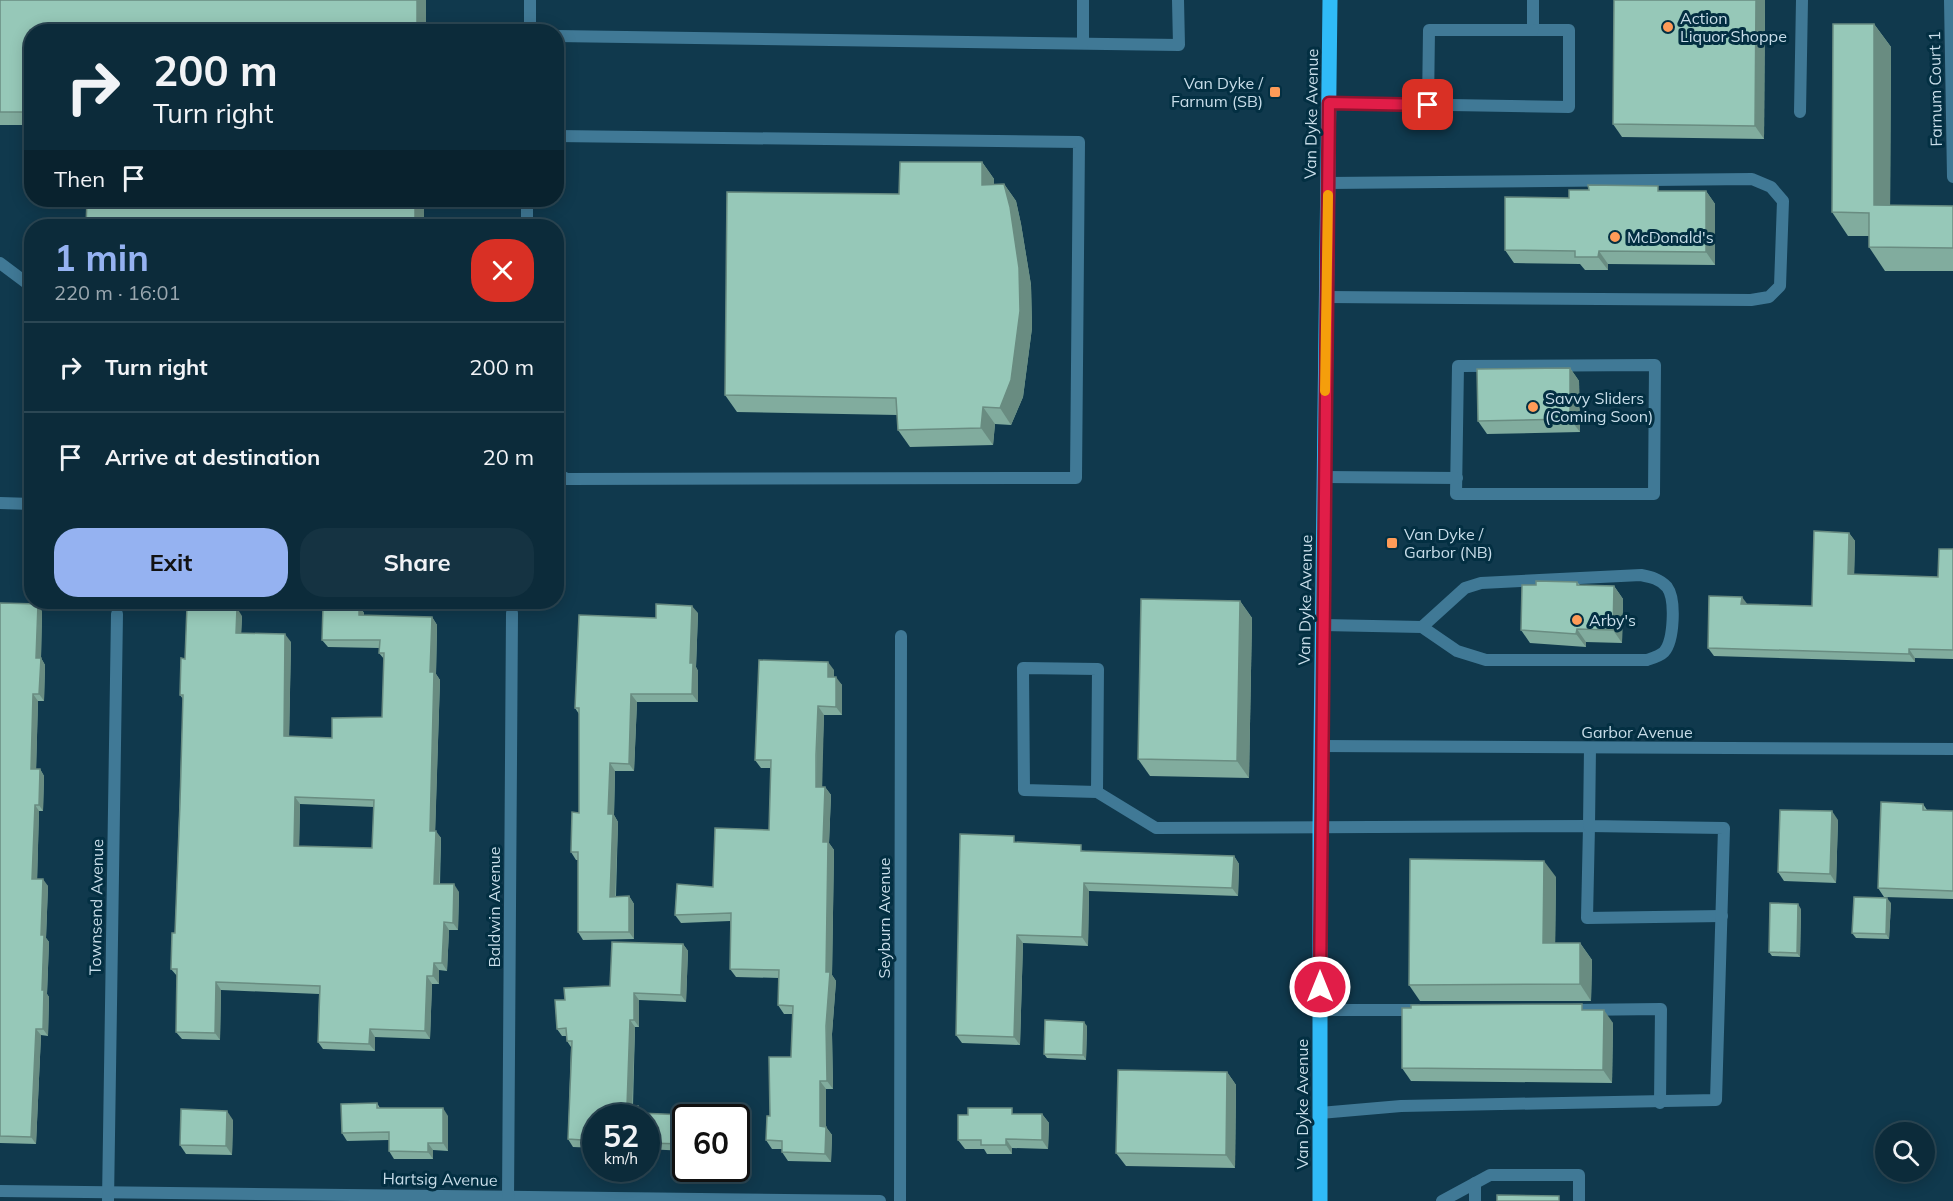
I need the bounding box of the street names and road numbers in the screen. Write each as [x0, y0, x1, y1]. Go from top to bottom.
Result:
street label: Farnum Court 1 [1924, 31, 1946, 147]
street label: Van Dyke Avenue [1300, 49, 1322, 179]
street label: Van Dyke Avenue [1294, 535, 1316, 665]
street label: Garbor Avenue [1581, 722, 1693, 742]
street label: Townsend Avenue [85, 839, 107, 975]
street label: Baldwin Avenue [484, 847, 504, 967]
street label: Seyburn Avenue [874, 858, 894, 979]
street label: Van Dyke Avenue [1292, 1039, 1312, 1169]
street label: Hartsig Avenue [382, 1168, 498, 1190]

